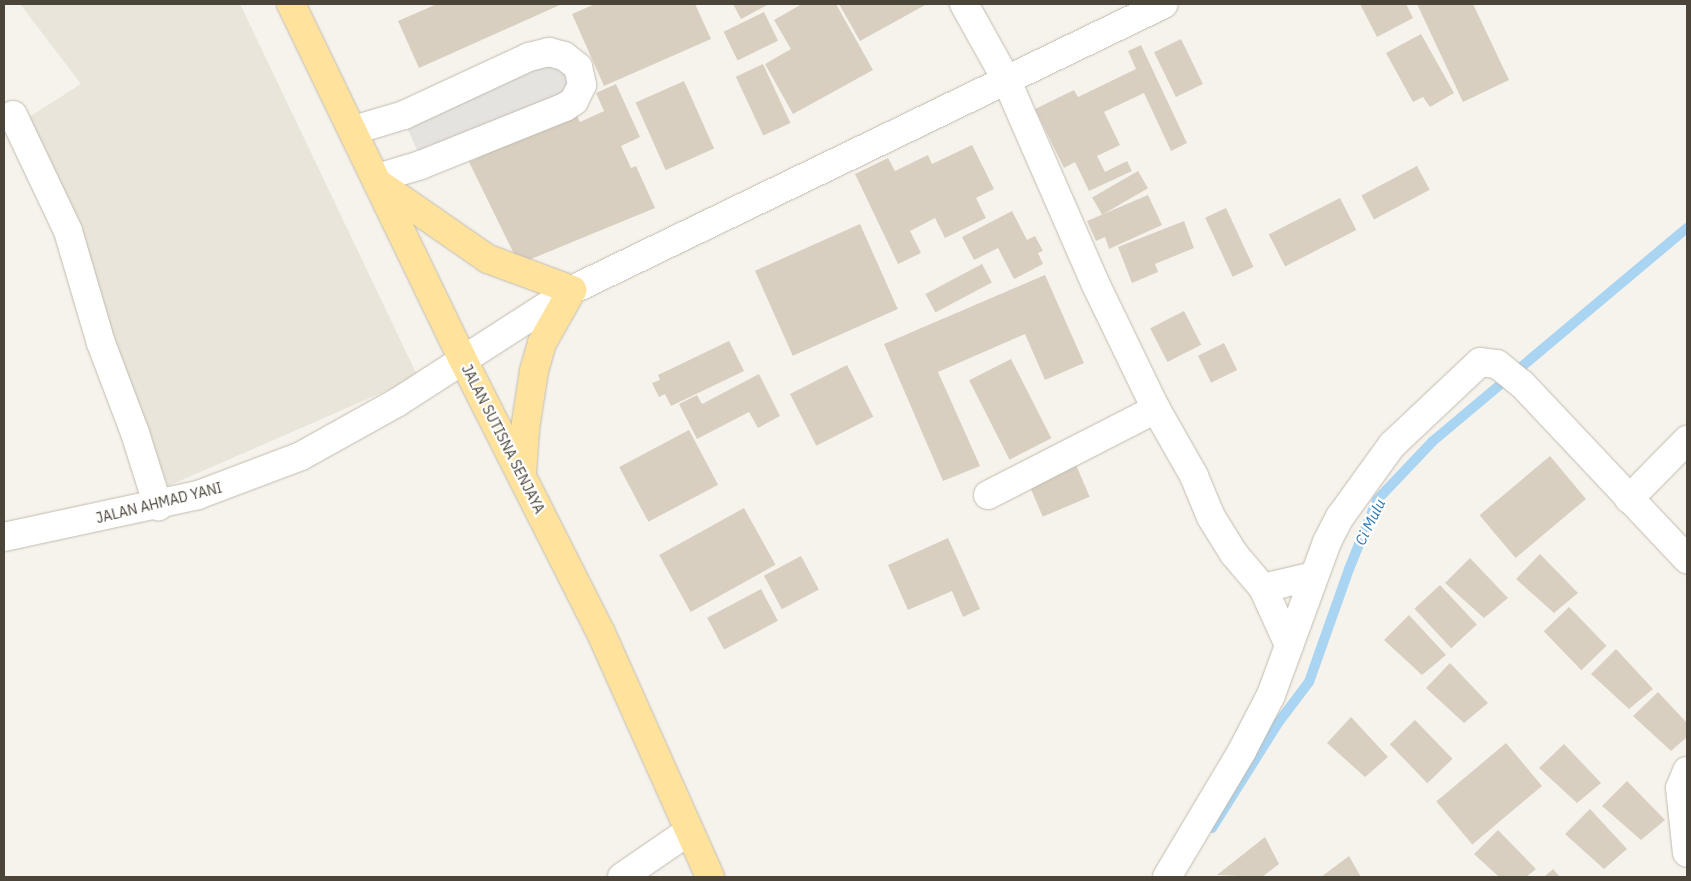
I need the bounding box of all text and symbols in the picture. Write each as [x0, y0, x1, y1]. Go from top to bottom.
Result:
street label: JALAN SUTISNA SENJAYA [458, 362, 548, 516]
street label: JALAN AHMAD YANI [94, 479, 224, 527]
water label: Ci Mulu [1351, 496, 1389, 548]

